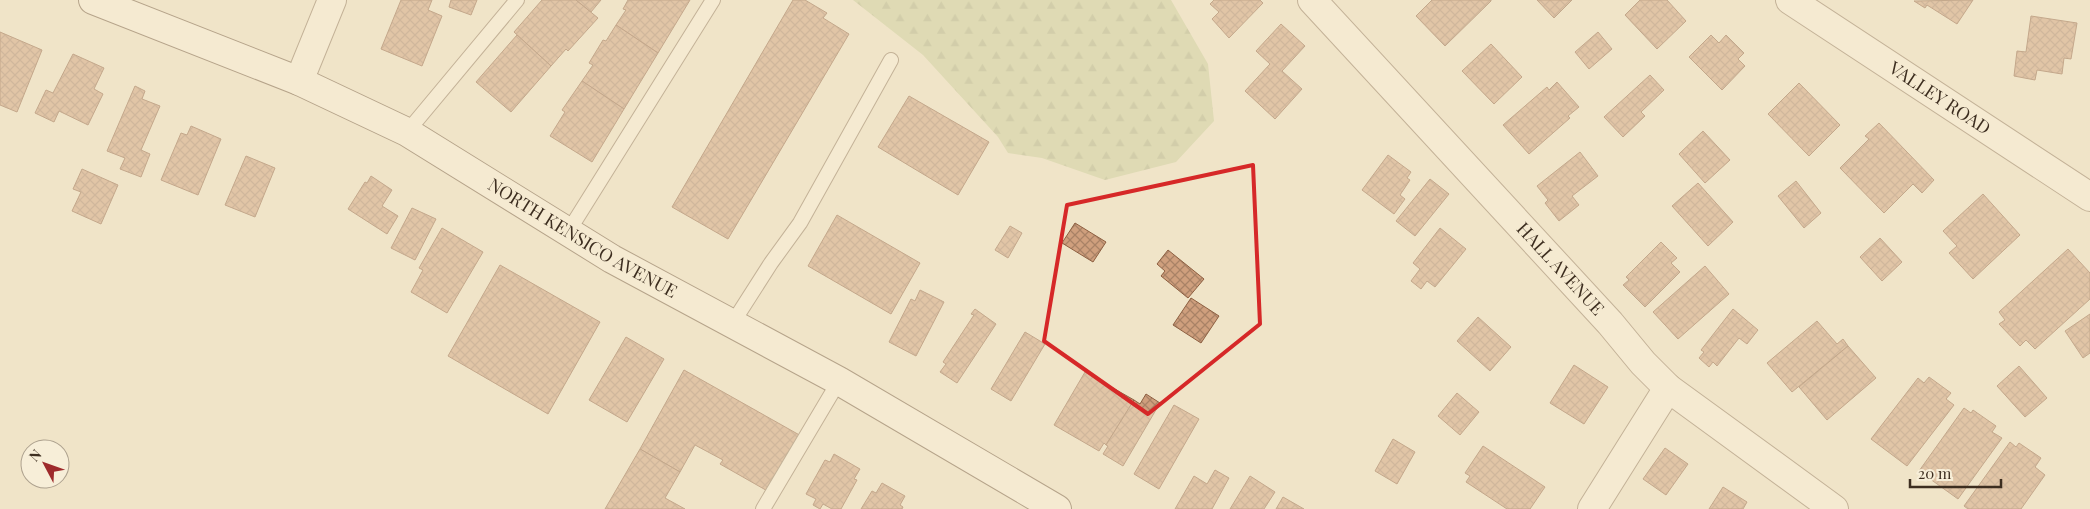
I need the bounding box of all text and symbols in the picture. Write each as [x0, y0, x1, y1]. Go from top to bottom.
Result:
street label: VALLEY ROAD [1884, 55, 1996, 139]
street label: NORTH KENSICO AVENUE [484, 172, 682, 303]
street label: HALL AVENUE [1512, 217, 1610, 320]
north arrow [20, 439, 70, 489]
text: N [24, 445, 45, 465]
scale bar [1910, 456, 2001, 488]
text: 20 m [1918, 463, 1952, 483]

